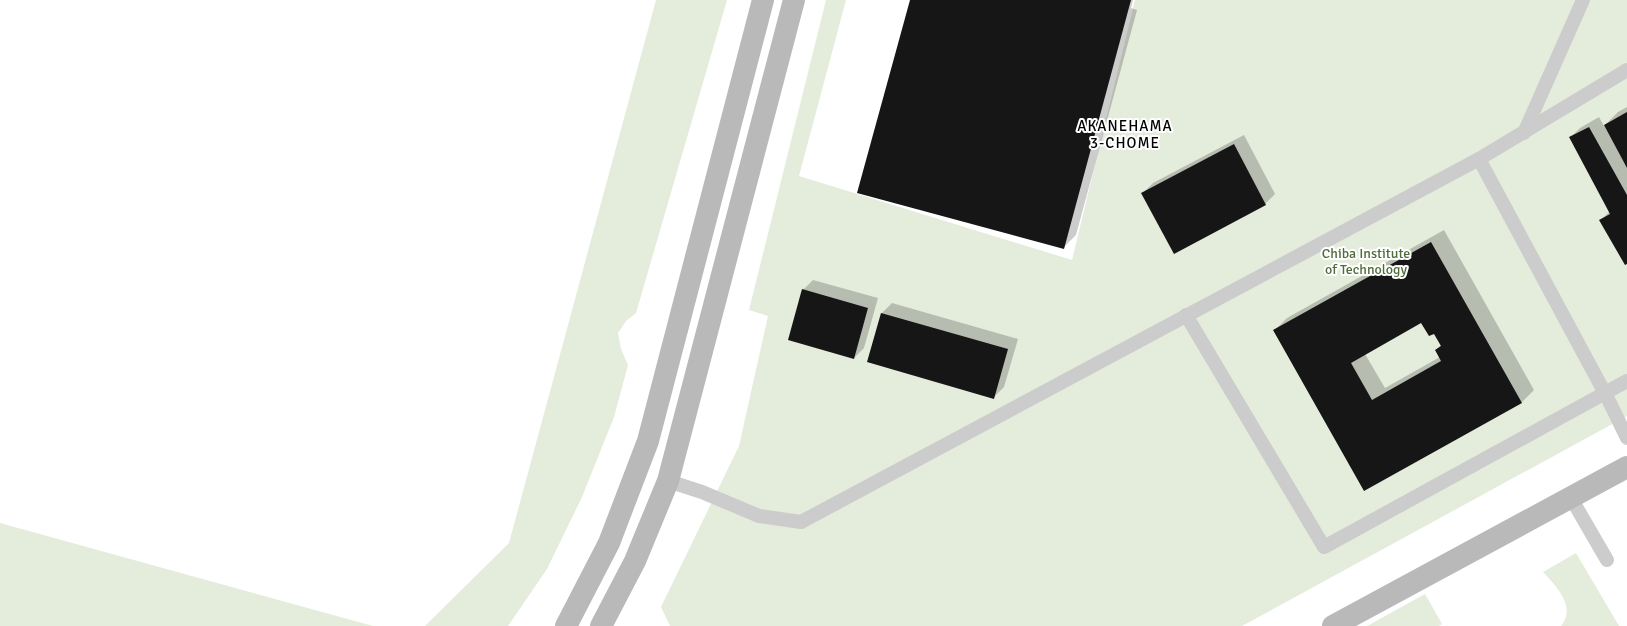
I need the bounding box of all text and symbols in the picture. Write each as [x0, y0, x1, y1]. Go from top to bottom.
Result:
district label: AKANEHAMA 3-CHOME [1077, 117, 1173, 152]
park label: Chiba Institute of Technology [1322, 245, 1410, 278]

